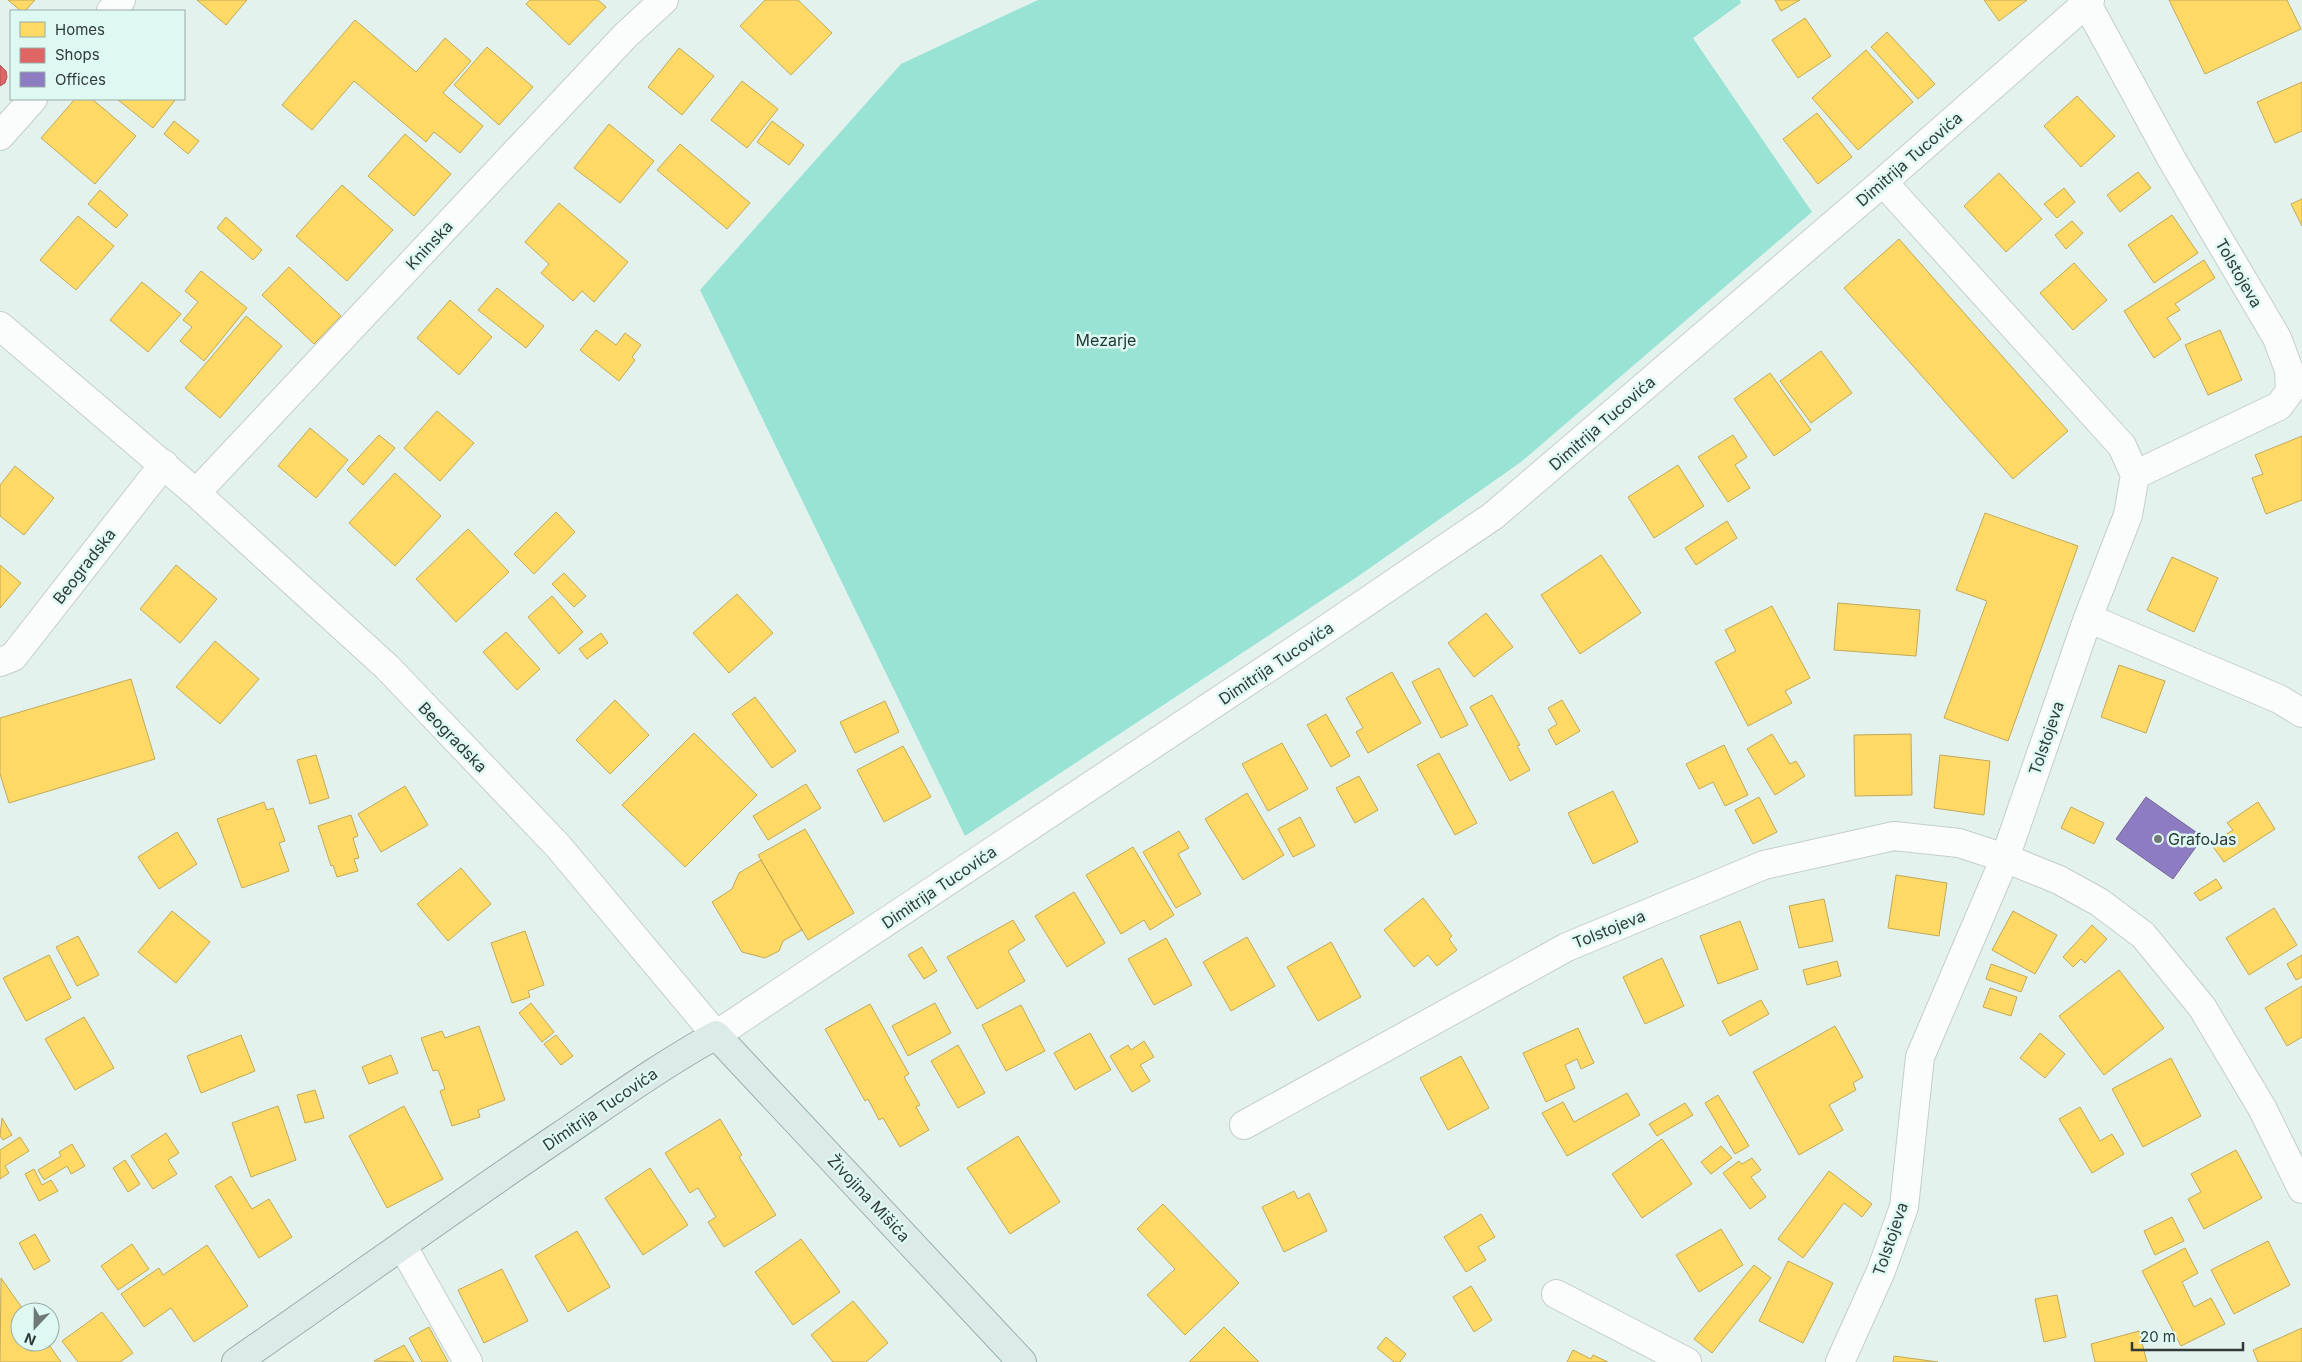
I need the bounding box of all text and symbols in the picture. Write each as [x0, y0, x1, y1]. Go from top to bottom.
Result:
legend [10, 10, 185, 100]
text: Homes [55, 20, 105, 39]
text: Shops [55, 45, 100, 64]
text: Offices [55, 70, 106, 89]
street label: Dimitrija Tucovića [1852, 107, 1966, 211]
street label: Kninska [401, 216, 457, 274]
street label: Tolstojeva [2211, 235, 2267, 311]
park label: Mezarje [1076, 330, 1136, 350]
street label: Dimitrija Tucovića [1545, 371, 1659, 475]
street label: Beogradska [48, 524, 120, 608]
street label: Dimitrija Tucovića [1215, 617, 1337, 709]
street label: Beogradska [414, 698, 492, 776]
street label: Tolstojeva [2024, 699, 2068, 777]
place label: GrafoJas [2168, 829, 2237, 849]
marker: GrafoJas [2152, 833, 2164, 845]
street label: Dimitrija Tucovića [878, 841, 1000, 933]
street label: Tolstojeva [1570, 905, 1648, 953]
street label: Dimitrija Tucovića [539, 1063, 661, 1155]
street label: Živojina Mišića [824, 1150, 914, 1246]
street label: Tolstojeva [1868, 1200, 1912, 1278]
north arrow [10, 1302, 60, 1352]
scale bar [2132, 1320, 2243, 1352]
text: 20 m [2140, 1327, 2176, 1346]
text: N [22, 1330, 38, 1349]

